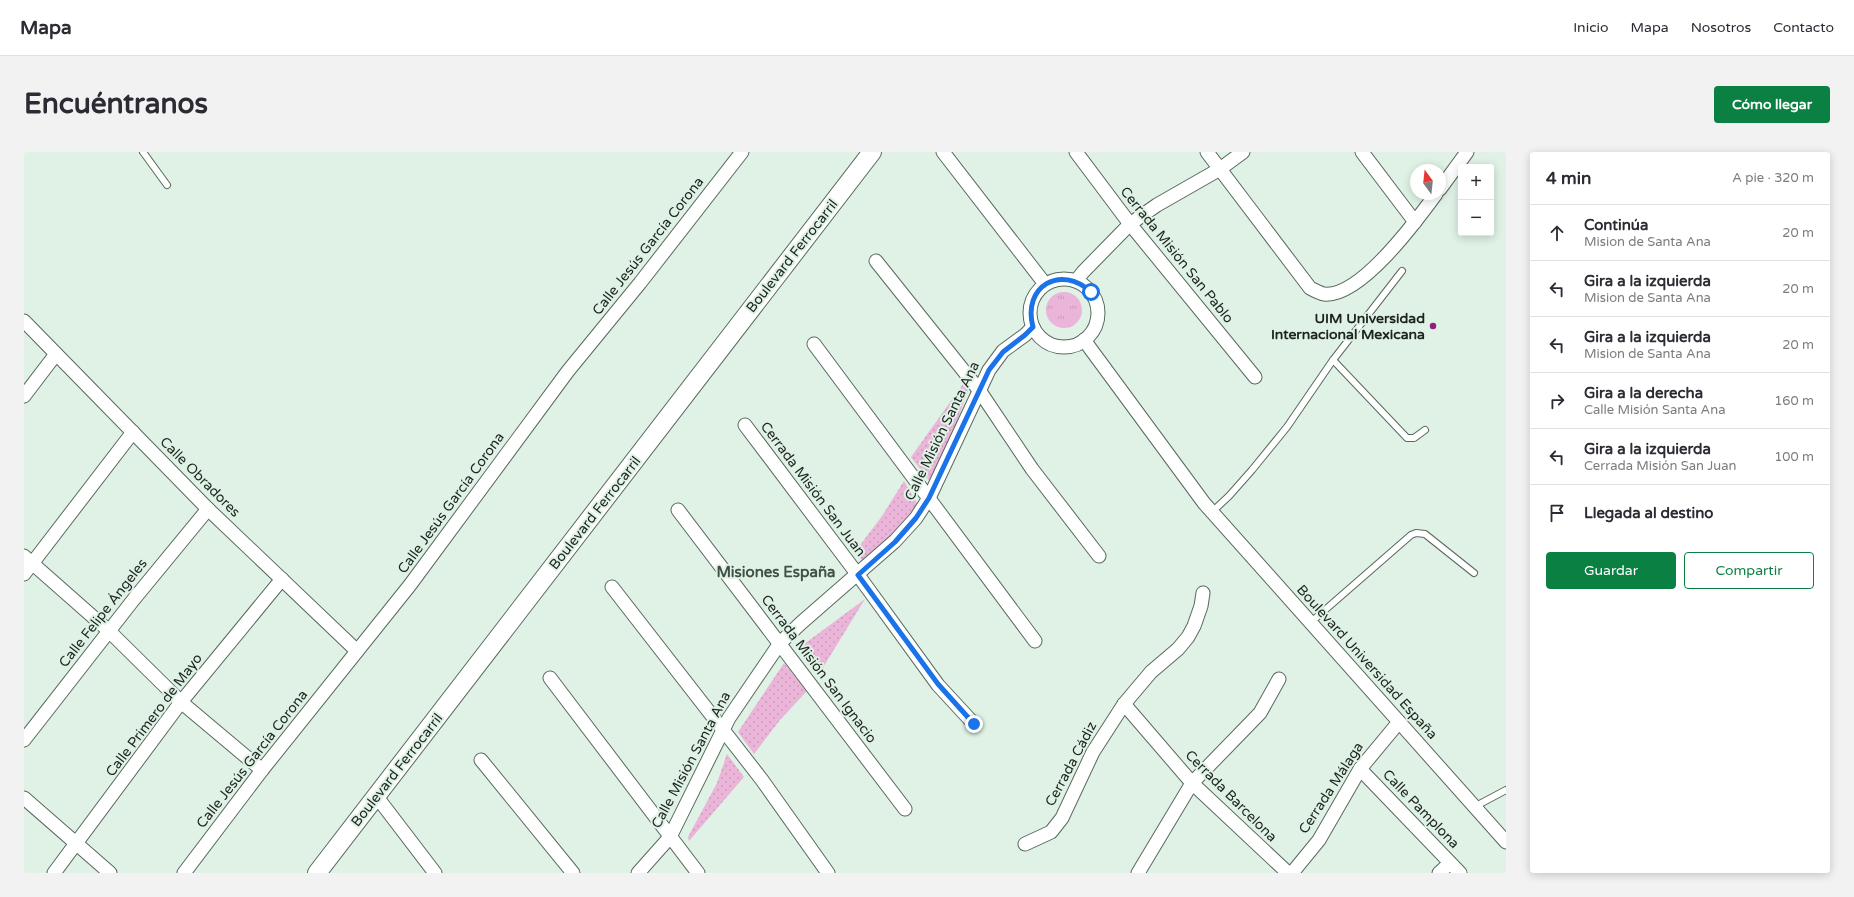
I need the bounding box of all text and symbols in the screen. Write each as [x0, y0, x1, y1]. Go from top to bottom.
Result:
text: Mapa [20, 17, 72, 39]
text: Inicio [1573, 19, 1609, 36]
text: Mapa [1631, 19, 1669, 36]
text: Nosotros [1691, 19, 1751, 36]
text: Contacto [1773, 19, 1834, 36]
button: Cómo llegar [1714, 86, 1830, 123]
text: Encuéntranos [24, 87, 208, 121]
north arrow [1410, 164, 1446, 200]
map controls [1458, 164, 1494, 236]
button: + [1458, 164, 1494, 200]
text: 4 min [1546, 168, 1591, 189]
text: A pie · 320 m [1732, 170, 1814, 186]
street label: Calle Jesús García Corona [589, 174, 707, 318]
street label: Cerrada Misión San Pablo [1117, 183, 1237, 327]
street label: Boulevard Ferrocarril [743, 196, 841, 316]
button: − [1458, 200, 1494, 236]
text: Continúa [1584, 216, 1648, 234]
icon: ahead [1546, 222, 1568, 244]
text: 20 m [1782, 225, 1814, 241]
text: Mision de Santa Ana [1584, 234, 1711, 250]
text: Gira a la izquierda [1584, 272, 1711, 290]
icon: left [1546, 278, 1568, 300]
text: 20 m [1782, 281, 1814, 297]
route start [1082, 283, 1100, 301]
text: Mision de Santa Ana [1584, 290, 1711, 306]
place label: UIM Universidad Internacional Mexicana [1271, 310, 1425, 343]
marker: UIM Universidad Internacional Mexicana [1428, 321, 1438, 331]
text: Gira a la izquierda [1584, 328, 1711, 346]
icon: left [1546, 334, 1568, 356]
text: 20 m [1782, 337, 1814, 353]
text: Mision de Santa Ana [1584, 346, 1711, 362]
street label: Calle Misión Santa Ana [901, 359, 983, 503]
text: Gira a la derecha [1584, 384, 1703, 402]
icon: right [1546, 390, 1568, 412]
text: 160 m [1774, 393, 1814, 409]
text: Calle Misión Santa Ana [1584, 402, 1725, 418]
street label: Cerrada Misión San Juan [757, 418, 869, 560]
street label: Calle Jesús García Corona [394, 429, 508, 577]
street label: Calle Obradores [156, 433, 244, 521]
text: Gira a la izquierda [1584, 440, 1711, 458]
icon: left [1546, 446, 1568, 468]
text: 100 m [1774, 449, 1814, 465]
street label: Boulevard Ferrocarril [546, 453, 644, 573]
text: Cerrada Misión San Juan [1584, 458, 1737, 474]
icon: arrive [1546, 502, 1568, 524]
text: Llegada al destino [1584, 504, 1713, 522]
button: Guardar [1546, 552, 1676, 589]
button: Compartir [1684, 552, 1814, 589]
street label: Calle Felipe Ángeles [55, 555, 151, 671]
district label: Misiones España [717, 563, 836, 582]
street label: Boulevard Universidad España [1293, 581, 1441, 743]
street label: Cerrada Misión San Ignacio [758, 592, 880, 746]
street label: Calle Primero de Mayo [102, 650, 206, 780]
street label: Calle Jesús García Corona [193, 687, 311, 831]
street label: Calle Misión Santa Ana [648, 689, 734, 831]
street label: Boulevard Ferrocarril [348, 710, 446, 830]
route end [965, 715, 983, 733]
street label: Cerrada Cádiz [1042, 719, 1100, 809]
street label: Cerrada Málaga [1295, 739, 1367, 837]
street label: Cerrada Barcelona [1182, 747, 1280, 845]
street label: Calle Pamplona [1379, 766, 1463, 852]

